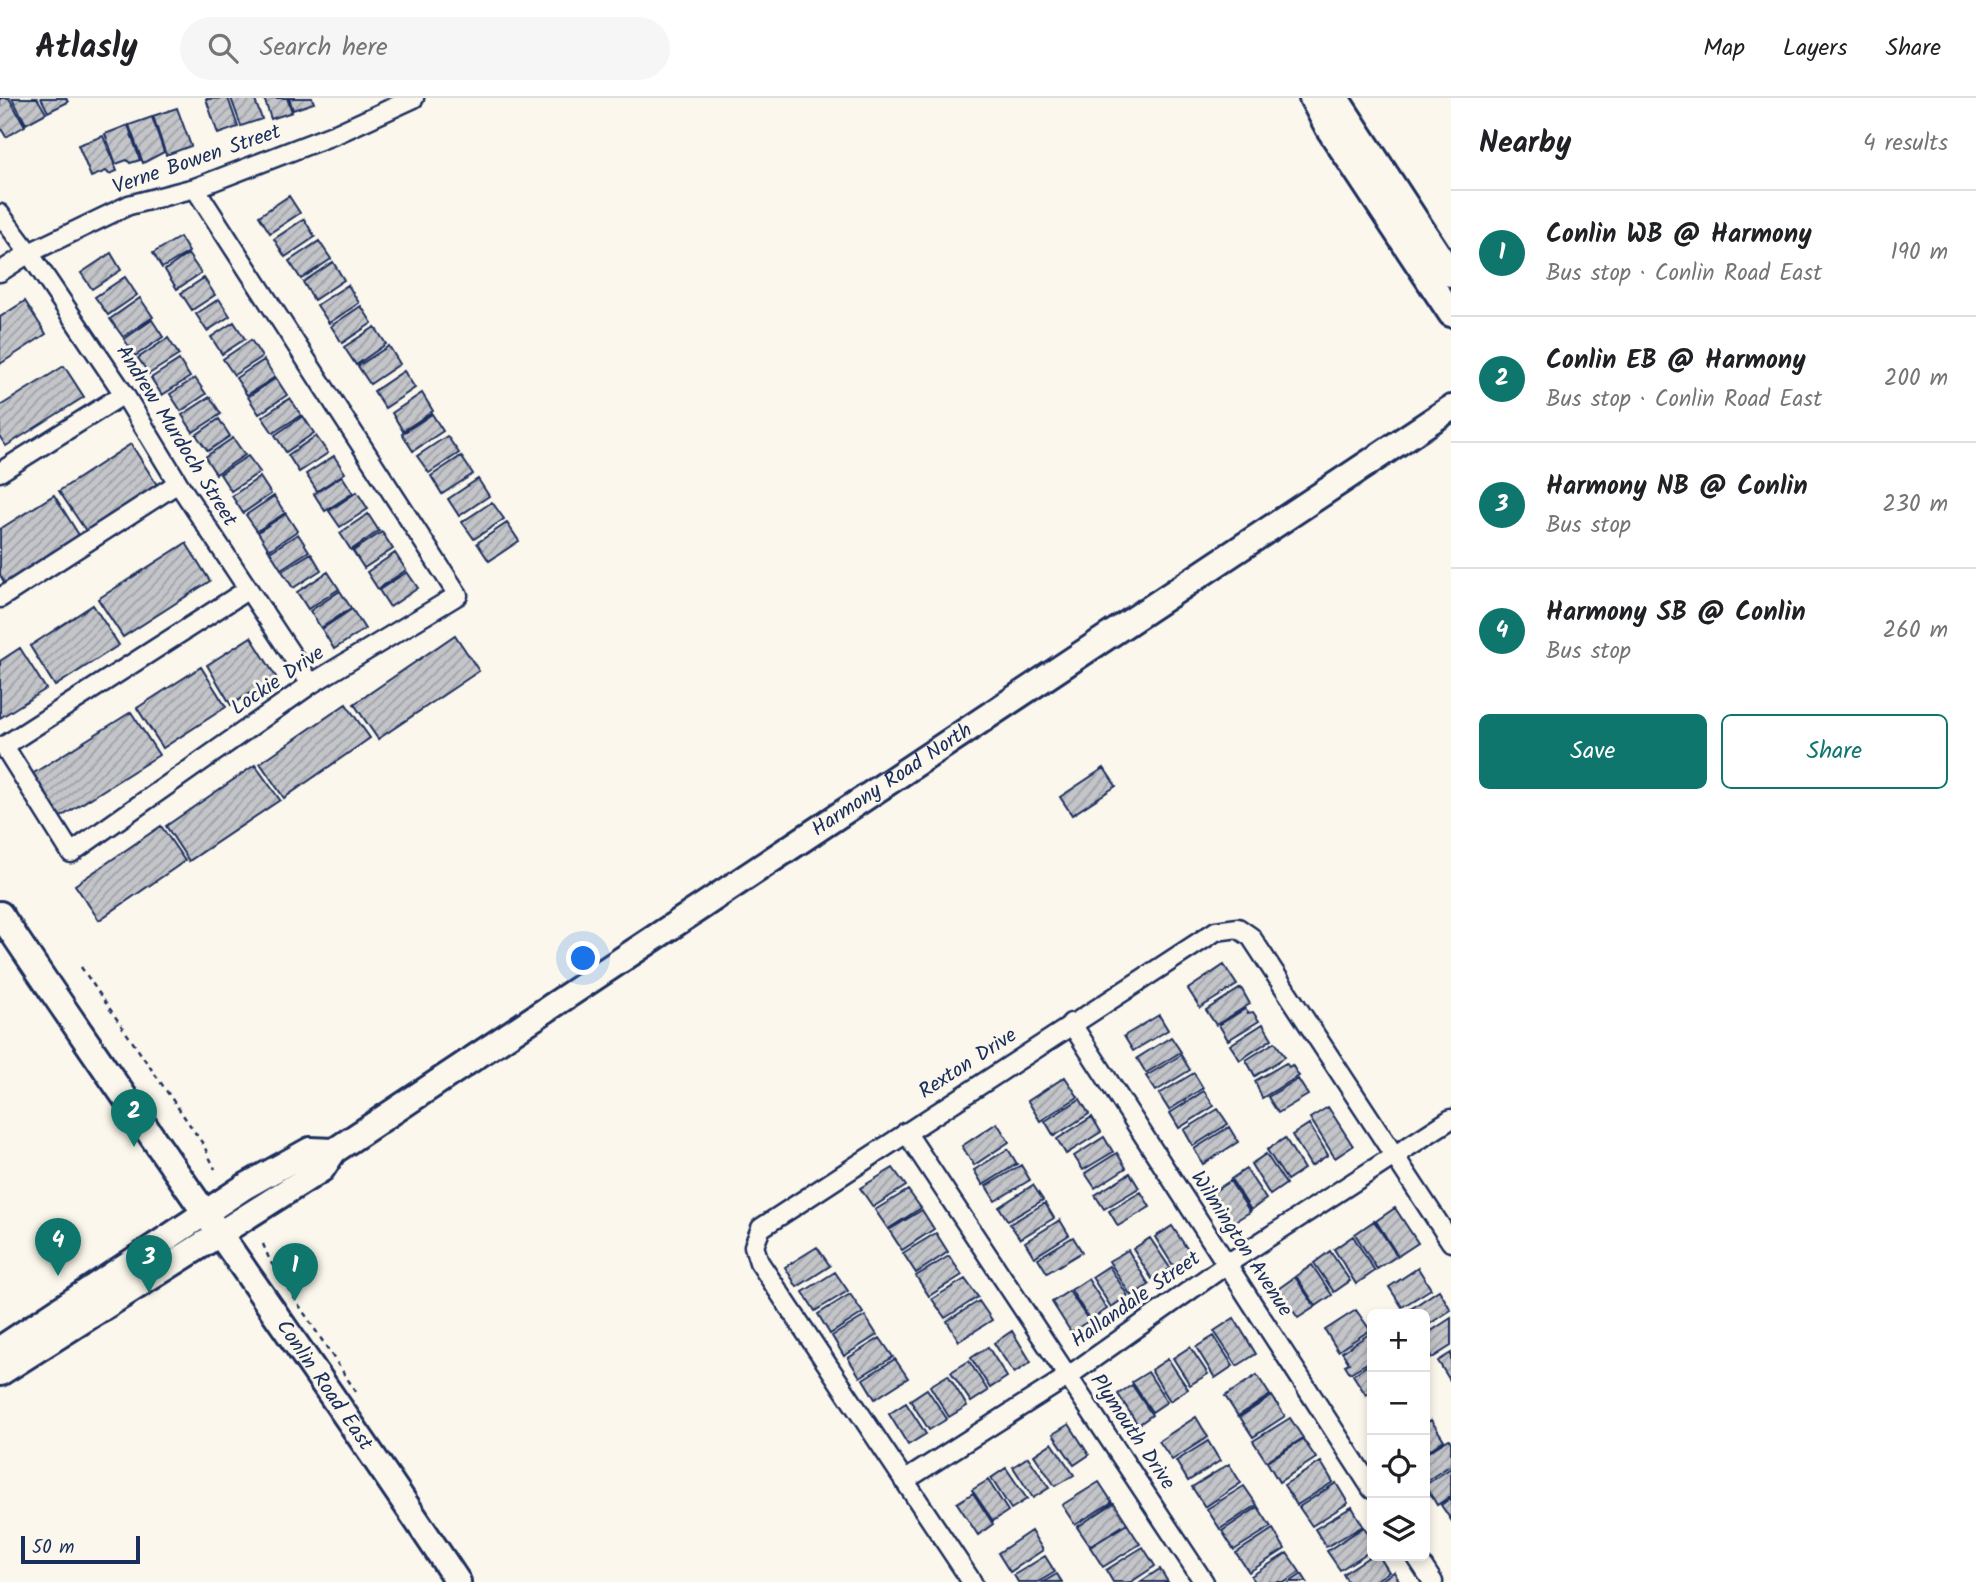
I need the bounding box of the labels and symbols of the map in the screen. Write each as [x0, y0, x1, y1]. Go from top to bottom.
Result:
street label: Verne Bowen Street [108, 115, 286, 204]
street label: Andrew Murdoch Street [107, 339, 246, 534]
street label: Lockie Drive [224, 637, 332, 725]
street label: Harmony Road North [805, 714, 979, 845]
your location [566, 941, 600, 975]
street label: Rexton Drive [912, 1019, 1024, 1108]
pin: 2 [111, 1089, 157, 1147]
street label: Wilmington Avenue [1181, 1164, 1301, 1324]
pin: 4 [35, 1218, 81, 1276]
pin: 3 [126, 1235, 172, 1293]
street label: Hallandale Street [1064, 1242, 1208, 1357]
pin: 1 [272, 1243, 318, 1301]
street label: Conlin Road East [267, 1313, 382, 1458]
street label: Plymouth Drive [1081, 1367, 1184, 1497]
scale bar [21, 1533, 140, 1565]

